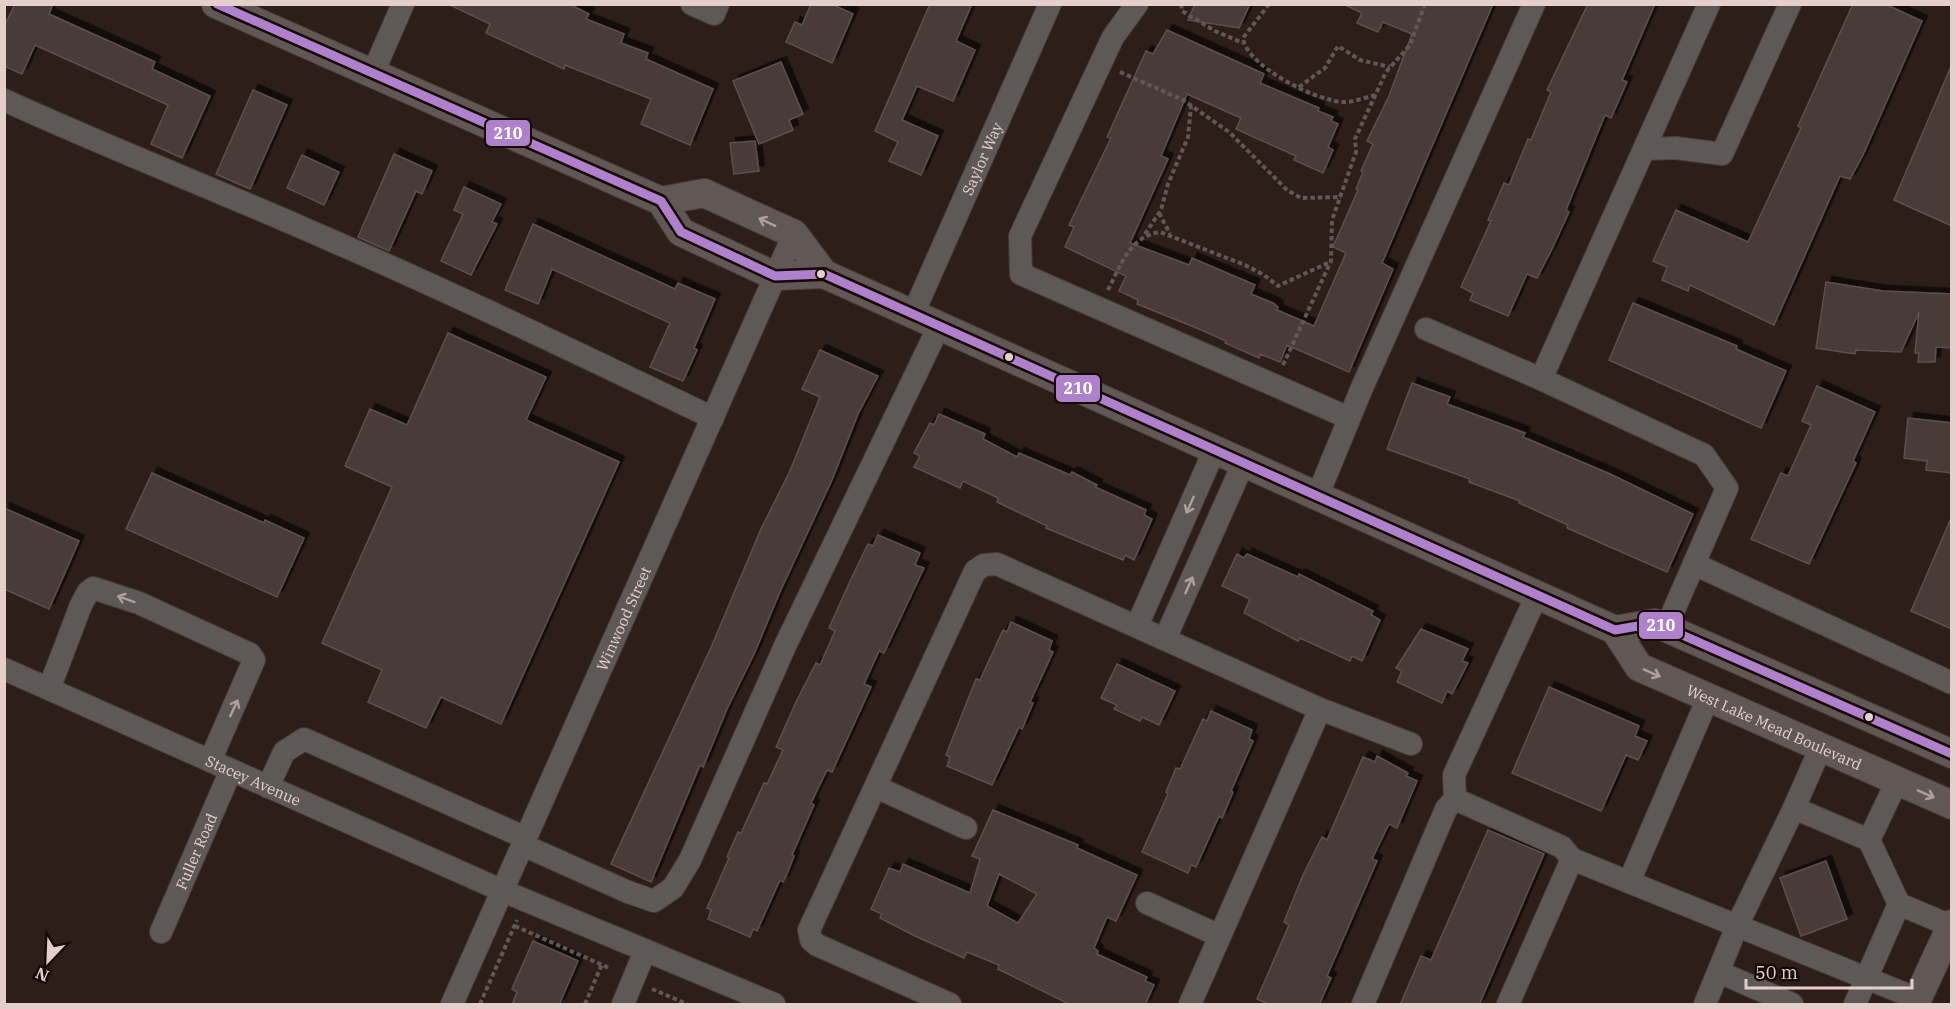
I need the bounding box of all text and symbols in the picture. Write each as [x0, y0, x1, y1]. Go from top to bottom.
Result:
line badge: 210 [485, 119, 531, 147]
street label: Saylor Way [957, 119, 1006, 198]
text: 210 [494, 123, 523, 143]
one-way arrow [758, 215, 776, 227]
unlabelled marker [815, 268, 827, 280]
unlabelled marker [1003, 351, 1015, 363]
line badge: 210 [1055, 374, 1101, 403]
text: 210 [1064, 378, 1093, 398]
one-way arrow [1184, 495, 1195, 513]
street label: Winwood Street [592, 563, 655, 673]
one-way arrow [1184, 577, 1195, 595]
one-way arrow [117, 592, 136, 603]
line badge: 210 [1638, 611, 1684, 640]
text: 210 [1647, 615, 1676, 635]
one-way arrow [1642, 668, 1660, 679]
street label: West Lake Mead Boulevard [1684, 680, 1865, 774]
one-way arrow [229, 699, 241, 717]
unlabelled marker [1863, 711, 1875, 723]
street label: Stacey Avenue [203, 751, 304, 809]
one-way arrow [1916, 789, 1935, 800]
street label: Fuller Road [171, 810, 221, 892]
north arrow [18, 931, 78, 991]
scale bar [1746, 952, 1912, 990]
text: 50 m [1755, 961, 1798, 984]
text: N [32, 963, 52, 986]

